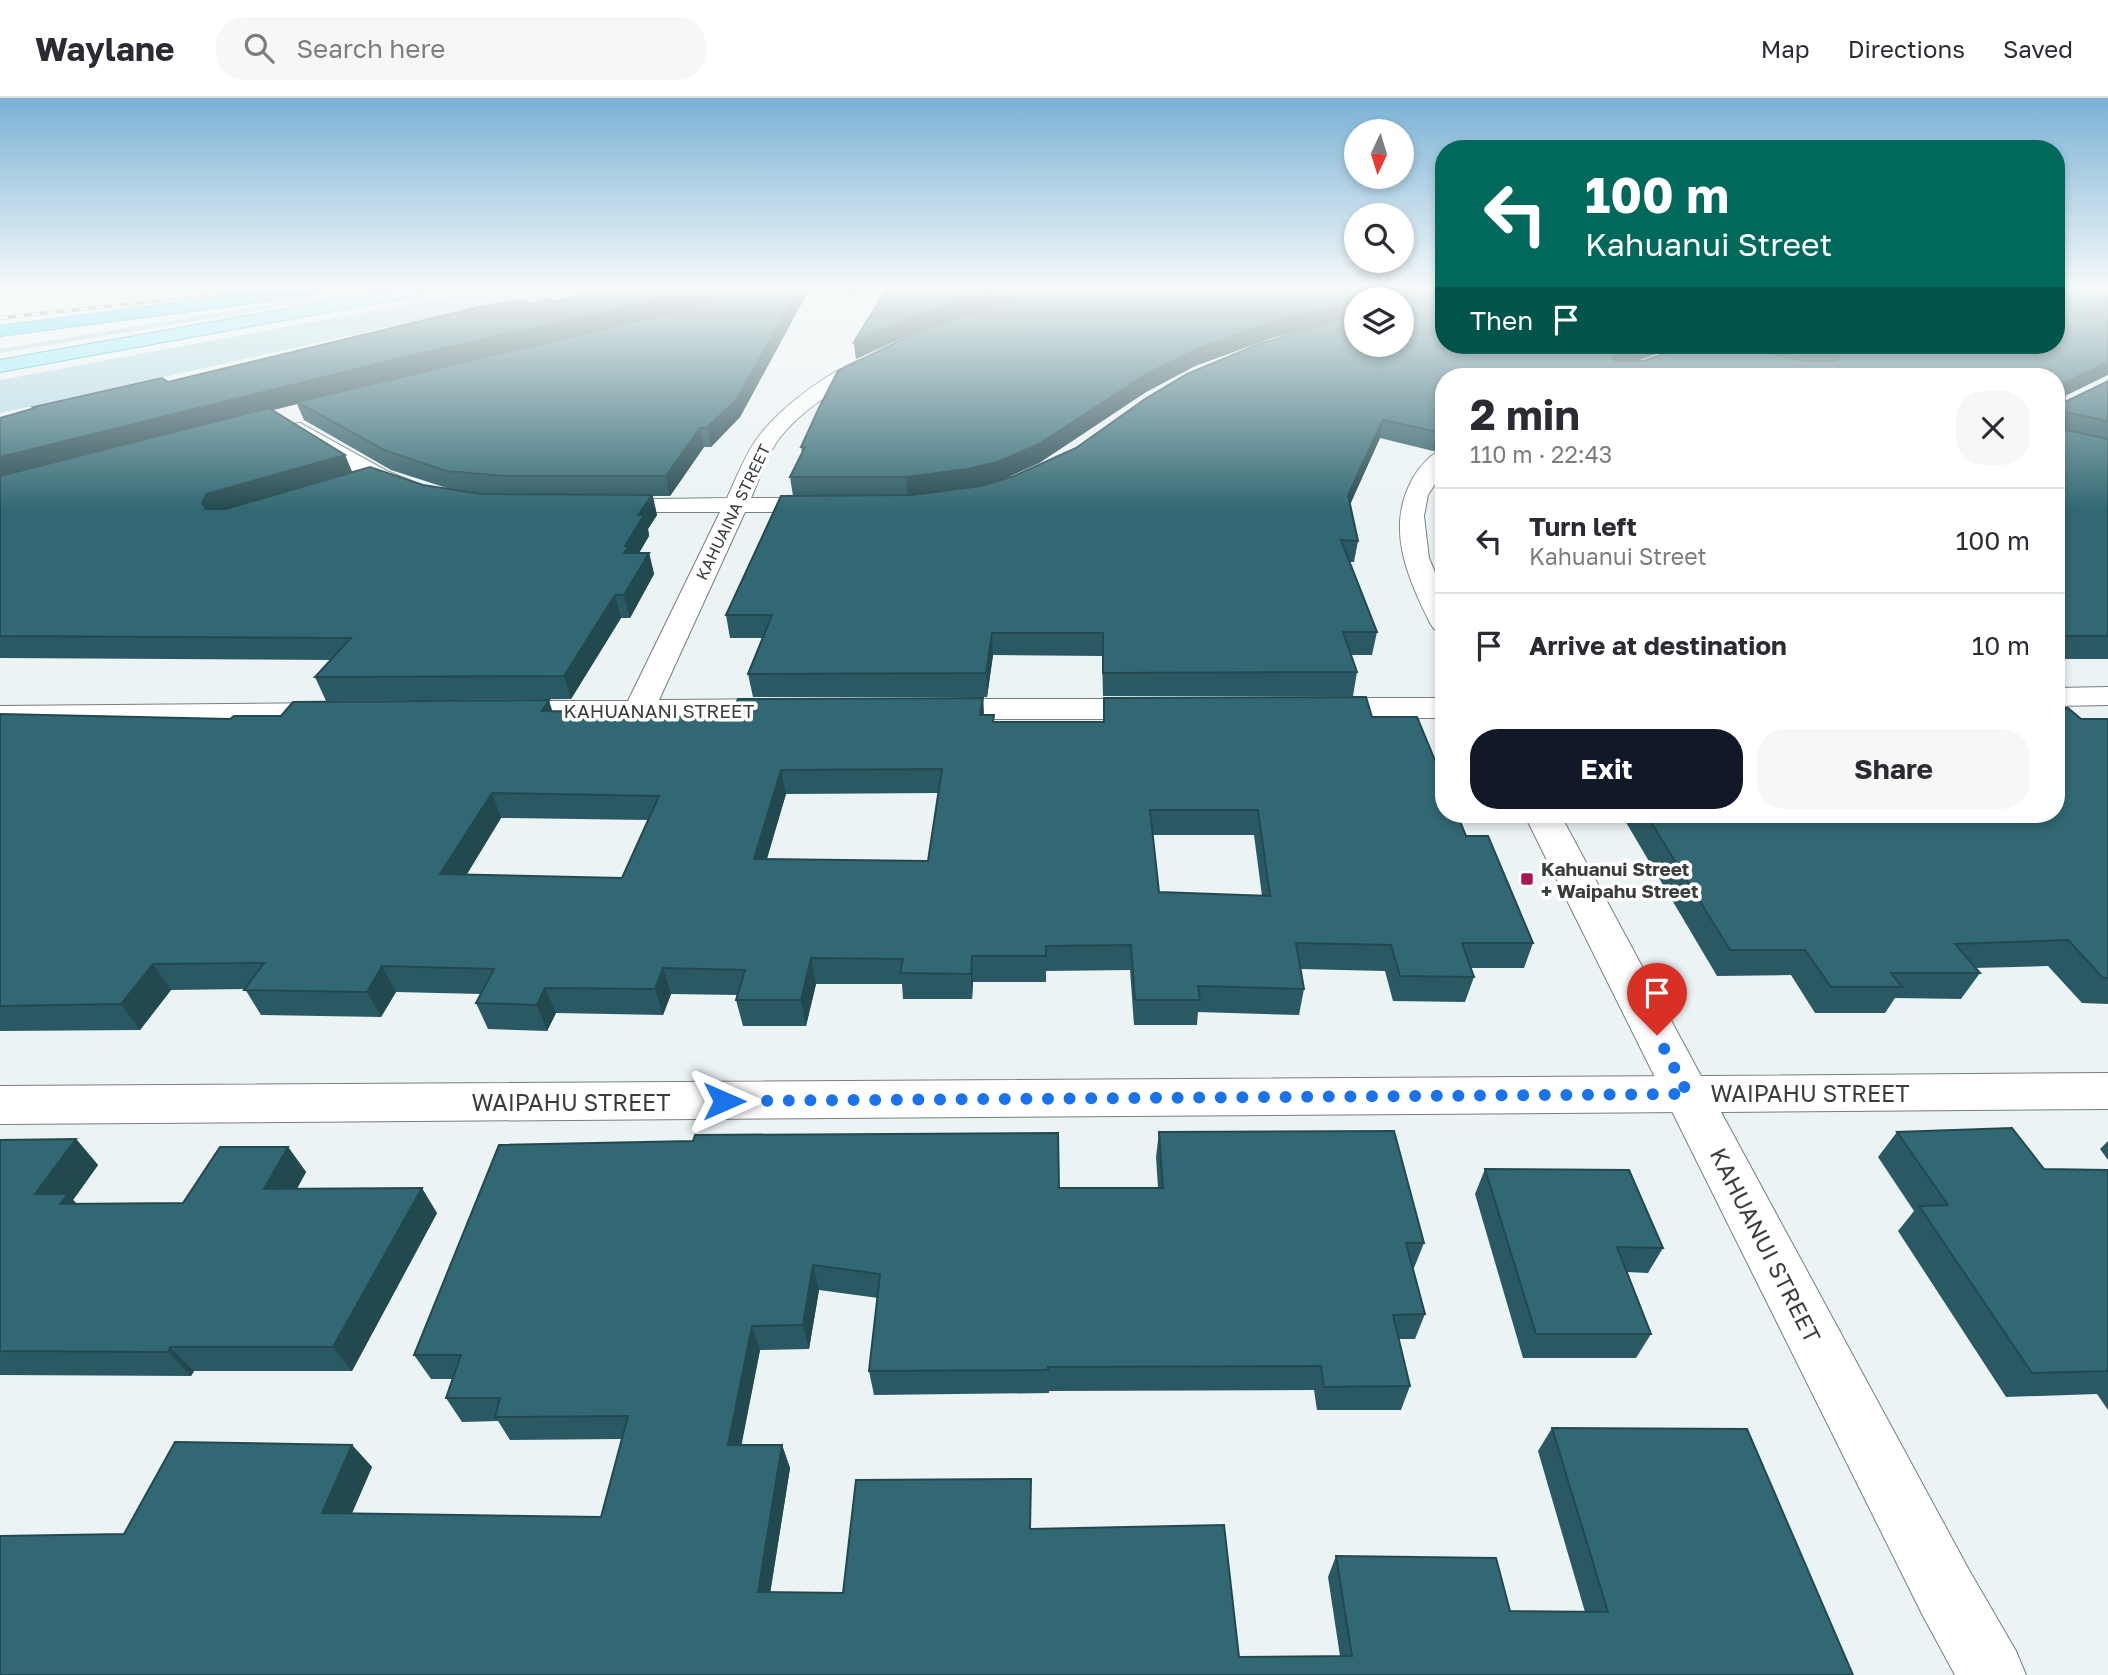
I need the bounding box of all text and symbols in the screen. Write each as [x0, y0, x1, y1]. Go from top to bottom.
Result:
search box [216, 17, 706, 80]
text: Waylane [35, 29, 174, 68]
icon: search [240, 29, 278, 67]
text: Search here [296, 33, 445, 64]
text: Map [1761, 34, 1810, 63]
text: Directions [1848, 34, 1965, 63]
text: Saved [2003, 34, 2073, 63]
north arrow [1344, 119, 1414, 189]
map controls [1344, 119, 1414, 357]
text: 100 m [1585, 165, 1729, 224]
icon: left [1470, 168, 1561, 259]
button: search [1344, 203, 1414, 273]
text: Kahuanui Street [1585, 225, 1832, 263]
button: layers [1344, 287, 1414, 357]
icon: arrive [1547, 301, 1585, 339]
text: Then [1470, 305, 1533, 336]
text: 2 min [1470, 389, 1580, 439]
button: close [1956, 391, 2030, 465]
text: 110 m · 22:43 [1470, 440, 1612, 468]
street label: KAHUAINA STREET [691, 441, 775, 583]
text: Turn left [1529, 511, 1637, 542]
icon: left [1470, 522, 1508, 560]
text: 100 m [1956, 525, 2030, 556]
text: Kahuanui Street [1529, 542, 1707, 570]
icon: arrive [1470, 627, 1508, 665]
text: Arrive at destination [1529, 630, 1787, 661]
text: 10 m [1972, 630, 2030, 661]
street label: KAHUANANI STREET [564, 699, 755, 722]
button: Exit [1470, 729, 1743, 809]
button: Share [1757, 729, 2030, 809]
place label: Kahuanui Street + Waipahu Street [1541, 857, 1699, 902]
marker: Kahuanui Street + Waipahu Street [1519, 871, 1535, 887]
pin [1627, 963, 1687, 1035]
icon: arrive [1638, 974, 1676, 1012]
position arrow [687, 1064, 761, 1138]
street label: WAIPAHU STREET [1711, 1079, 1909, 1107]
street label: WAIPAHU STREET [472, 1088, 670, 1116]
street label: KAHUANUI STREET [1705, 1143, 1827, 1347]

